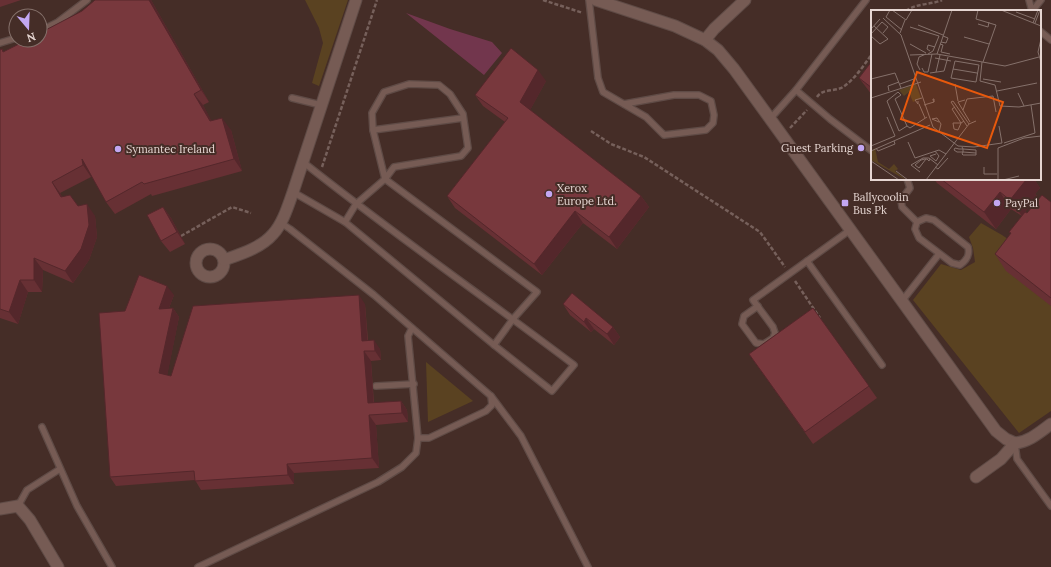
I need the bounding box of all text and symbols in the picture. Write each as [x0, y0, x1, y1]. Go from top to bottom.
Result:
north arrow [8, 8, 48, 48]
inset map [871, 10, 1041, 180]
text: N [24, 29, 38, 46]
place label: Guest Parking [781, 141, 854, 155]
place label: Symantec Ireland [126, 142, 216, 156]
marker: Guest Parking [856, 143, 866, 153]
marker: Symantec Ireland [113, 144, 123, 154]
place label: Xerox Europe Ltd. [557, 181, 617, 208]
marker: Xerox Europe Ltd. [544, 189, 554, 199]
place label: Ballycoolin Bus Pk [853, 190, 909, 217]
place label: PayPal [1005, 196, 1038, 210]
marker: Ballycoolin Bus Pk [840, 198, 850, 208]
marker: PayPal [992, 198, 1002, 208]

